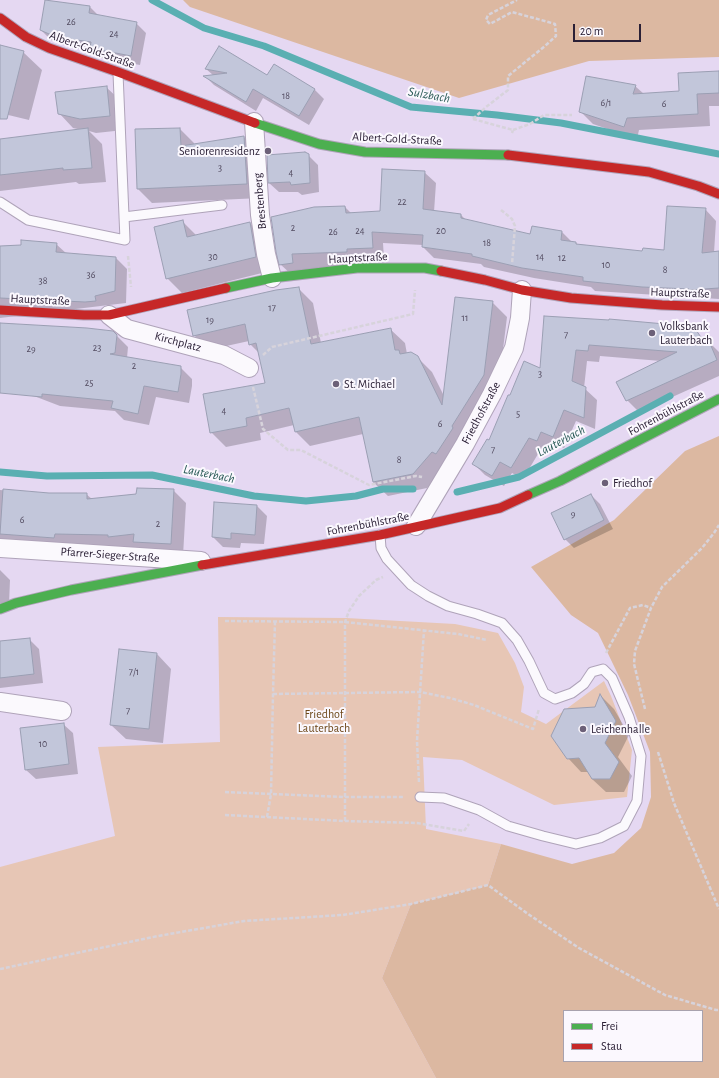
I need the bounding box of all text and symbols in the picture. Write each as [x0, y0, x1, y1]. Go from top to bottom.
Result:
house number: 26 [66, 16, 76, 28]
scale bar [575, 16, 643, 42]
text: 20 m [580, 25, 603, 37]
street label: Albert-Gold-Straße [47, 28, 137, 72]
house number: 24 [109, 28, 119, 40]
water label: Sulzbach [407, 84, 451, 106]
house number: 18 [282, 90, 290, 102]
house number: 6/1 [600, 97, 612, 109]
house number: 6 [662, 98, 666, 110]
street label: Albert-Gold-Straße [352, 129, 442, 149]
place label: Seniorenresidenz [179, 144, 260, 158]
marker: Seniorenresidenz [263, 146, 273, 156]
house number: 3 [218, 162, 222, 174]
house number: 4 [289, 167, 293, 179]
street label: Brestenberg [250, 172, 270, 230]
house number: 22 [397, 196, 407, 208]
house number: 2 [291, 222, 295, 234]
house number: 24 [355, 225, 365, 237]
house number: 20 [436, 225, 446, 237]
house number: 26 [328, 226, 338, 238]
house number: 18 [483, 237, 491, 249]
street label: Hauptstraße [328, 249, 388, 267]
house number: 30 [208, 251, 218, 263]
house number: 14 [536, 251, 544, 263]
house number: 12 [558, 252, 566, 264]
house number: 10 [602, 259, 610, 271]
house number: 8 [663, 264, 667, 276]
house number: 36 [87, 269, 95, 281]
house number: 38 [39, 275, 47, 287]
street label: Hauptstraße [650, 285, 710, 301]
street label: Hauptstraße [10, 291, 70, 309]
house number: 17 [268, 302, 276, 314]
house number: 11 [462, 312, 468, 324]
house number: 19 [206, 314, 214, 326]
place label: Volksbank Lauterbach [660, 319, 712, 347]
marker: Volksbank Lauterbach [647, 328, 657, 338]
street label: Kirchplatz [153, 329, 203, 355]
house number: 7 [564, 329, 568, 341]
house number: 23 [93, 342, 101, 354]
house number: 29 [26, 343, 36, 355]
house number: 2 [132, 360, 136, 372]
house number: 3 [538, 368, 542, 380]
house number: 25 [85, 377, 93, 389]
place label: St. Michael [344, 377, 395, 391]
marker: St. Michael [331, 379, 341, 389]
street label: Friedhofstraße [459, 379, 503, 447]
street label: Fohrenbühlstraße [626, 387, 706, 439]
house number: 4 [222, 405, 226, 417]
house number: 5 [516, 408, 520, 420]
house number: 6 [438, 418, 442, 430]
water label: Lauterbach [534, 422, 588, 460]
house number: 7 [491, 444, 495, 456]
house number: 8 [397, 454, 401, 466]
water label: Lauterbach [182, 461, 236, 487]
place label: Friedhof [613, 476, 652, 490]
marker: Friedhof [600, 478, 610, 488]
house number: 9 [571, 508, 575, 520]
street label: Fohrenbühlstraße [326, 509, 410, 539]
house number: 6 [20, 514, 24, 526]
house number: 2 [156, 518, 160, 530]
street label: Pfarrer-Sieger-Straße [60, 544, 160, 566]
house number: 7/1 [129, 666, 139, 678]
house number: 7 [126, 705, 130, 717]
park label: Friedhof Lauterbach [298, 707, 350, 735]
place label: Leichenhalle [591, 722, 650, 736]
marker: Leichenhalle [578, 724, 588, 734]
house number: 10 [39, 738, 47, 750]
legend [563, 1010, 703, 1062]
text: Frei [601, 1020, 618, 1032]
text: Stau [601, 1040, 622, 1052]

